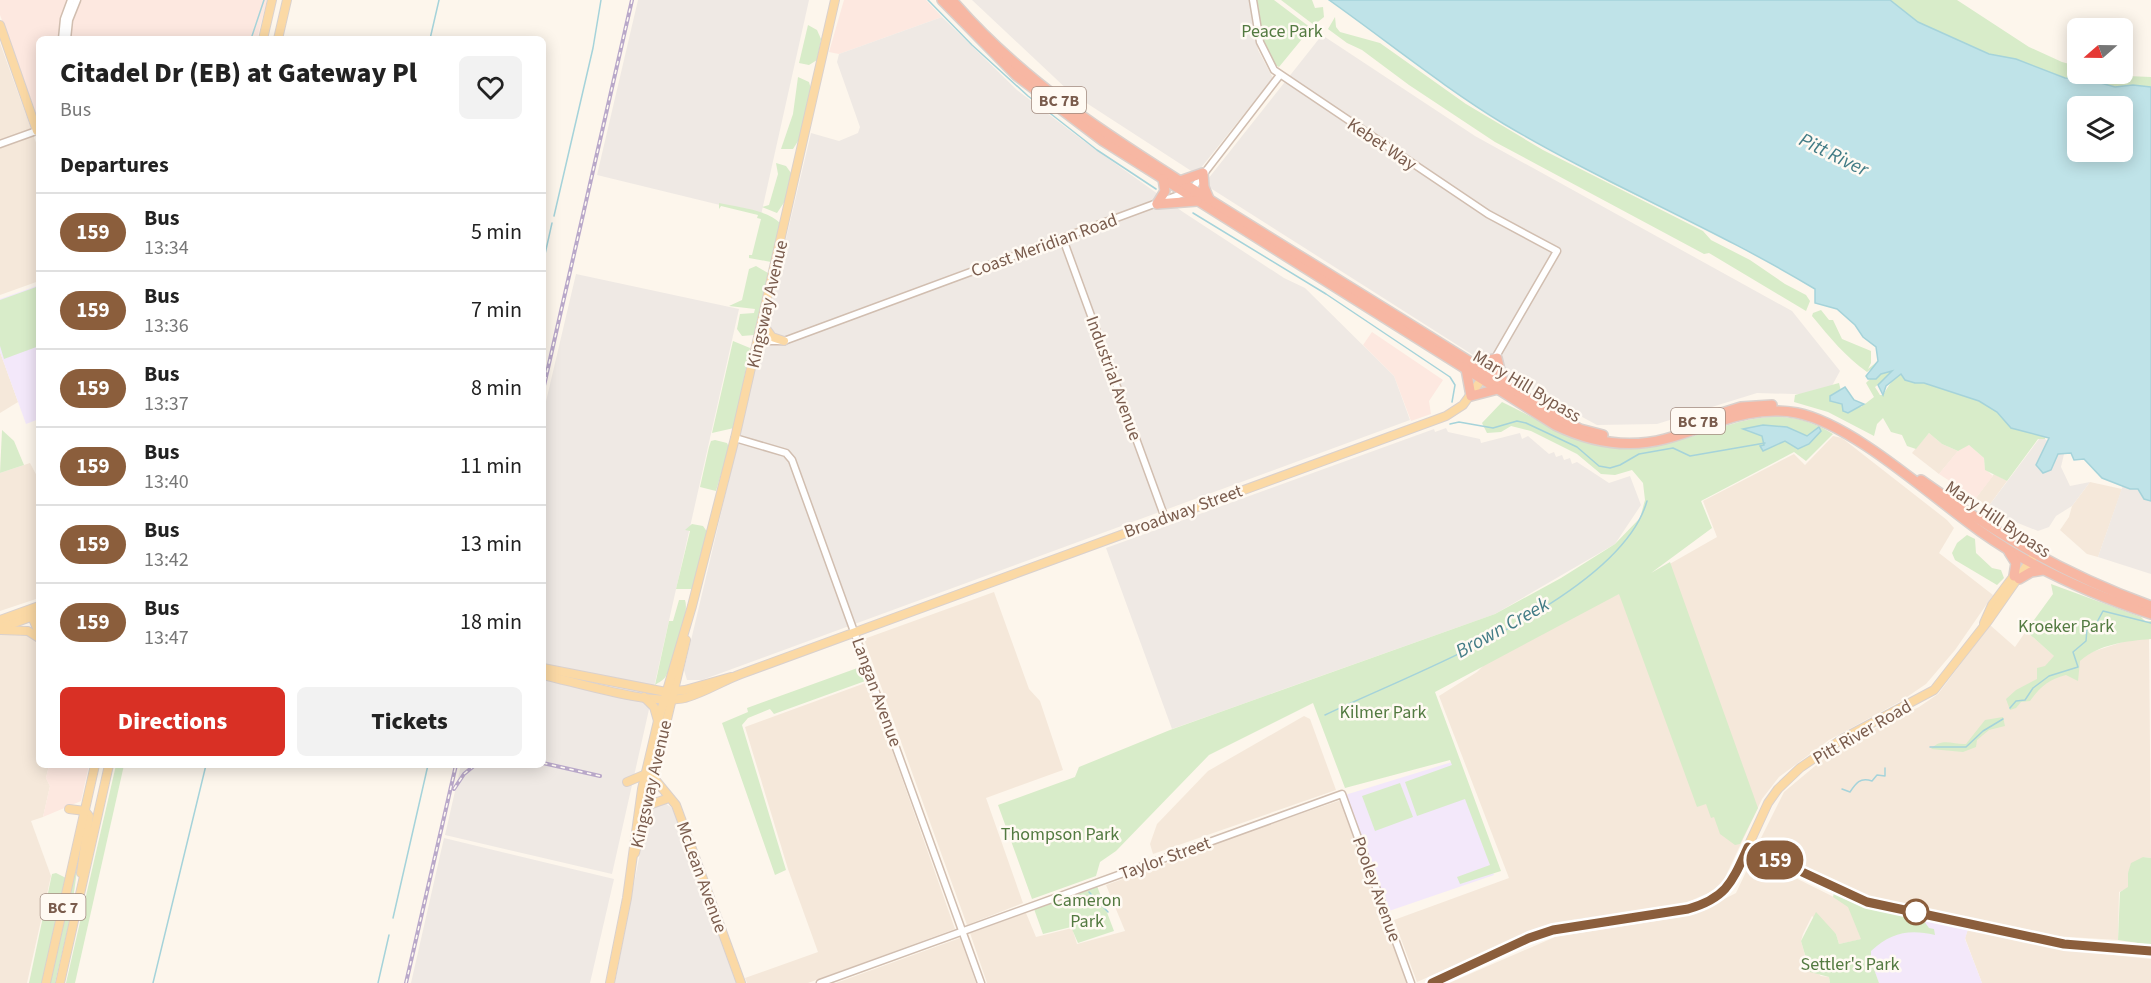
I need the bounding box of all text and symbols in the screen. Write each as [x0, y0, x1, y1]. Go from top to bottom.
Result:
north arrow [2067, 18, 2133, 84]
map controls [2067, 18, 2133, 162]
park label: Peace Park [1241, 19, 1323, 44]
text: Citadel Dr (EB) at Gateway Pl [60, 53, 417, 93]
button: heart [459, 56, 522, 119]
road number: BC 7B [1032, 87, 1086, 113]
text: Bus [60, 96, 91, 124]
button: layers [2067, 96, 2133, 162]
street label: Kebet Way [1342, 112, 1422, 177]
water label: Pitt River [1794, 126, 1874, 184]
text: Departures [60, 149, 169, 181]
text: Bus [144, 202, 180, 234]
street label: Coast Meridian Road [968, 207, 1121, 284]
text: 5 min [471, 216, 522, 248]
text: 159 [76, 217, 110, 247]
text: 13:34 [144, 234, 189, 262]
street label: Kingsway Avenue [741, 238, 794, 371]
text: Bus [144, 280, 180, 312]
text: 7 min [471, 294, 522, 326]
text: 159 [76, 295, 110, 325]
text: 13:36 [144, 312, 189, 340]
street label: Industrial Avenue [1079, 312, 1148, 444]
street label: Mary Hill Bypass [1468, 344, 1586, 429]
text: Bus [144, 358, 180, 390]
text: 8 min [471, 372, 522, 404]
text: 159 [76, 373, 110, 403]
text: 13:37 [144, 390, 189, 418]
road number: BC 7B [1671, 408, 1725, 434]
text: Bus [144, 436, 180, 468]
text: 11 min [460, 450, 522, 482]
text: 159 [76, 451, 110, 481]
text: 13:40 [144, 468, 189, 496]
street label: Mary Hill Bypass [1940, 475, 2055, 564]
street label: Broadway Street [1121, 478, 1246, 544]
text: Bus [144, 514, 180, 546]
text: 13 min [460, 528, 522, 560]
text: 159 [76, 529, 110, 559]
text: 13:42 [144, 546, 189, 574]
water label: Brown Creek [1451, 590, 1555, 665]
text: Bus [144, 592, 180, 624]
text: 18 min [460, 606, 522, 638]
text: 159 [76, 607, 110, 637]
park label: Kroeker Park [2018, 614, 2114, 639]
text: 13:47 [144, 624, 189, 652]
street label: Langan Avenue [845, 634, 908, 750]
button: Directions [60, 687, 285, 756]
button: Tickets [297, 687, 522, 756]
street label: Pitt River Road [1808, 694, 1916, 771]
park label: Kilmer Park [1340, 700, 1426, 725]
street label: Kingsway Avenue [625, 718, 678, 851]
street label: McLean Avenue [670, 818, 733, 936]
park label: Thompson Park [1001, 822, 1119, 847]
street label: Taylor Street [1116, 830, 1214, 886]
street label: Pooley Avenue [1346, 833, 1407, 945]
line badge: 159 [1740, 840, 1810, 880]
text: 159 [1758, 845, 1792, 875]
park label: Cameron Park [1053, 888, 1121, 934]
road number: BC 7 [40, 894, 86, 920]
unlabelled marker [1903, 899, 1929, 925]
park label: Settler's Park [1801, 952, 1900, 977]

